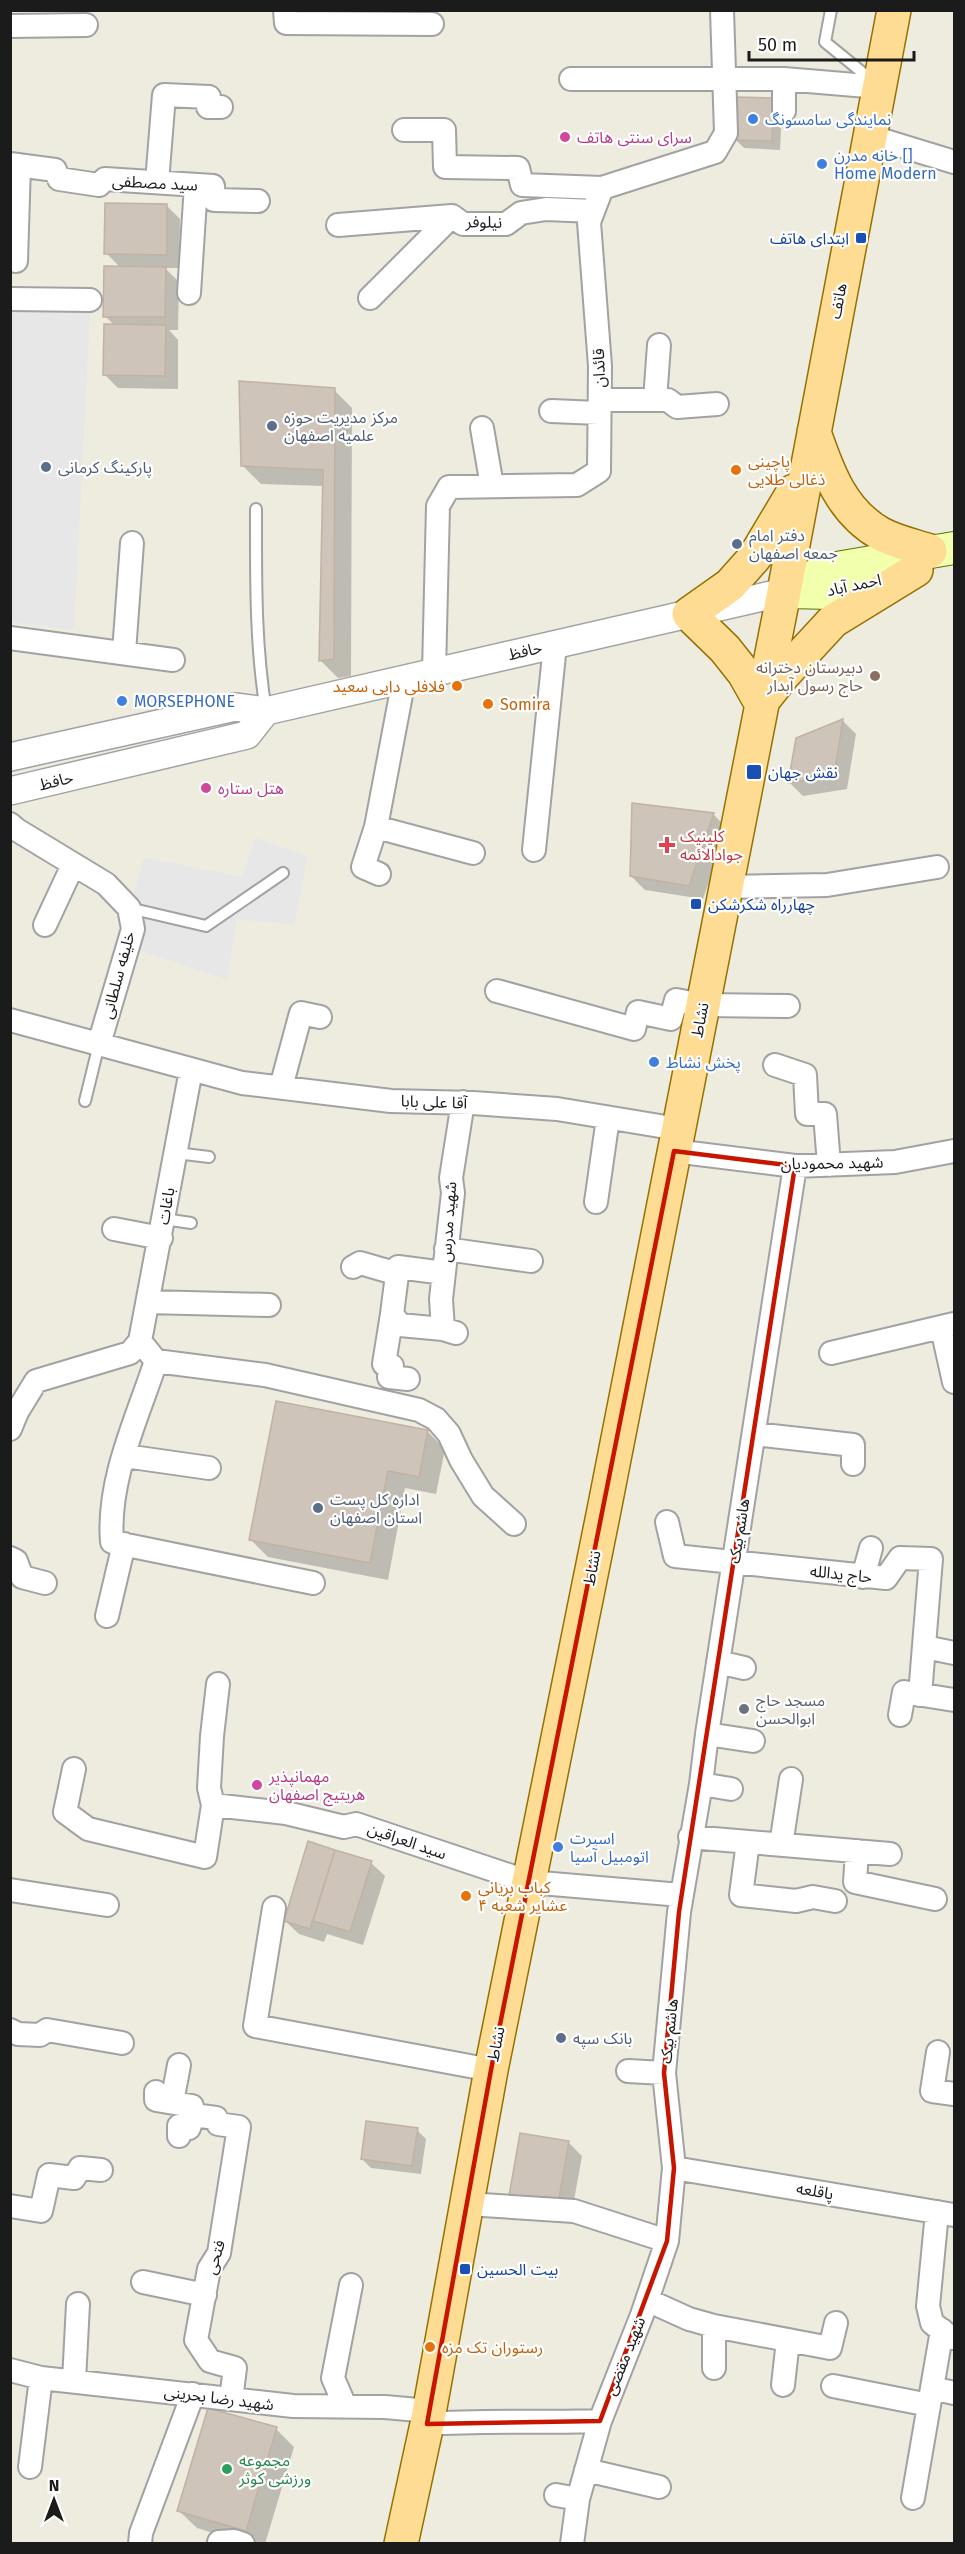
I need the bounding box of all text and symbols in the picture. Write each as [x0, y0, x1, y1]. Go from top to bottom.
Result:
scale bar [749, 24, 914, 62]
text: 50 m [758, 34, 797, 56]
place label: نمایندگی سامسونگ [765, 110, 891, 129]
marker: نمایندگی سامسونگ [746, 112, 760, 126]
place label: سرای سنتی هاتف [577, 128, 692, 147]
marker: سرای سنتی هاتف [558, 130, 572, 144]
place label: خانه مدرن [] Home Modern [834, 146, 937, 183]
marker: خانه مدرن [] Home Modern [815, 157, 829, 171]
street label: سید مصطفی [112, 171, 198, 195]
street label: نیلوفر [465, 212, 502, 232]
place label: ابتدای هاتف [770, 229, 849, 248]
marker: ابتدای هاتف [854, 231, 868, 245]
street label: هاتف [825, 281, 851, 321]
street label: قائدان [589, 348, 609, 388]
place label: مرکز مدیریت حوزه علمیه اصفهان [284, 408, 398, 445]
marker: مرکز مدیریت حوزه علمیه اصفهان [265, 419, 279, 433]
place label: پاچینی ذغالی طلایی [748, 452, 826, 489]
place label: پارکینگ کرمانی [58, 458, 152, 478]
marker: پارکینگ کرمانی [39, 460, 53, 474]
marker: پاچینی ذغالی طلایی [729, 463, 743, 477]
place label: دفتر امام جمعه اصفهان [749, 526, 838, 563]
marker: دفتر امام جمعه اصفهان [730, 537, 744, 551]
street label: احمد آباد [825, 570, 883, 600]
street label: حافظ [506, 638, 544, 664]
place label: دبیرستان دخترانه حاج رسول آبدار [756, 658, 863, 698]
marker: دبیرستان دخترانه حاج رسول آبدار [868, 669, 882, 683]
place label: فلافلی دایی سعید [333, 677, 445, 696]
marker: فلافلی دایی سعید [450, 679, 464, 693]
place label: MORSEPHONE [134, 692, 235, 711]
marker: MORSEPHONE [115, 694, 129, 708]
place label: Somira [500, 695, 551, 714]
marker: Somira [481, 697, 495, 711]
marker: نقش جهان [745, 763, 763, 781]
place label: نقش جهان [768, 763, 838, 782]
street label: حافظ [37, 768, 75, 794]
place label: هتل ستاره [218, 779, 284, 798]
marker: هتل ستاره [199, 781, 213, 795]
place label: کلینیک جوادالائمه [680, 827, 743, 864]
marker: کلینیک جوادالائمه [658, 836, 676, 854]
place label: چهارراه شکرشکن [708, 895, 815, 915]
marker: چهارراه شکرشکن [689, 897, 703, 911]
street label: خلیفه سلطانی [97, 929, 139, 1021]
street label: نشاط [687, 1001, 713, 1039]
place label: پخش نشاط [666, 1053, 741, 1073]
marker: پخش نشاط [647, 1055, 661, 1069]
street label: آقا علی بابا [400, 1091, 469, 1113]
street label: شهید محمودیان [780, 1153, 884, 1173]
street label: شهید مدرس [436, 1181, 460, 1263]
street label: باغات [153, 1186, 179, 1226]
place label: اداره کل پست استان اصفهان [330, 1490, 422, 1527]
street label: هاشم بیک [724, 1497, 756, 1565]
marker: اداره کل پست استان اصفهان [311, 1501, 325, 1515]
street label: نشاط [579, 1549, 605, 1587]
street label: حاج یدالله [809, 1561, 873, 1590]
place label: مسجد حاج ابوالحسن [756, 1691, 825, 1728]
marker: مسجد حاج ابوالحسن [737, 1702, 751, 1716]
place label: مهمانپذیر هریتیج اصفهان [268, 1767, 365, 1807]
marker: مهمانپذیر هریتیج اصفهان [250, 1778, 264, 1792]
street label: سید العراقین [365, 1819, 449, 1863]
place label: اسپرت اتومبیل آسیا [570, 1829, 649, 1866]
marker: اسپرت اتومبیل آسیا [551, 1840, 565, 1854]
place label: کباب بریانی عشایر شعبه ۴ [478, 1878, 567, 1915]
marker: کباب بریانی عشایر شعبه ۴ [459, 1889, 473, 1903]
street label: هاشم بیک [656, 1997, 685, 2065]
street label: نشاط [483, 2025, 509, 2063]
place label: بانک سپه [573, 2029, 632, 2049]
marker: بانک سپه [554, 2031, 568, 2045]
street label: پاقلعه [795, 2178, 835, 2205]
street label: فتحی [201, 2237, 229, 2277]
place label: بیت الحسین [477, 2260, 558, 2279]
marker: بیت الحسین [458, 2262, 472, 2276]
street label: شهید مقضی [601, 2314, 649, 2398]
place label: رستوران تک مزه [442, 2338, 543, 2357]
marker: رستوران تک مزه [423, 2340, 437, 2354]
street label: شهید رضا بحرینی [163, 2382, 275, 2414]
place label: مجموعه ورزشی کوثر [238, 2451, 311, 2488]
marker: مجموعه ورزشی کوثر [220, 2462, 234, 2476]
north arrow [24, 2470, 84, 2530]
text: N [49, 2476, 59, 2495]

